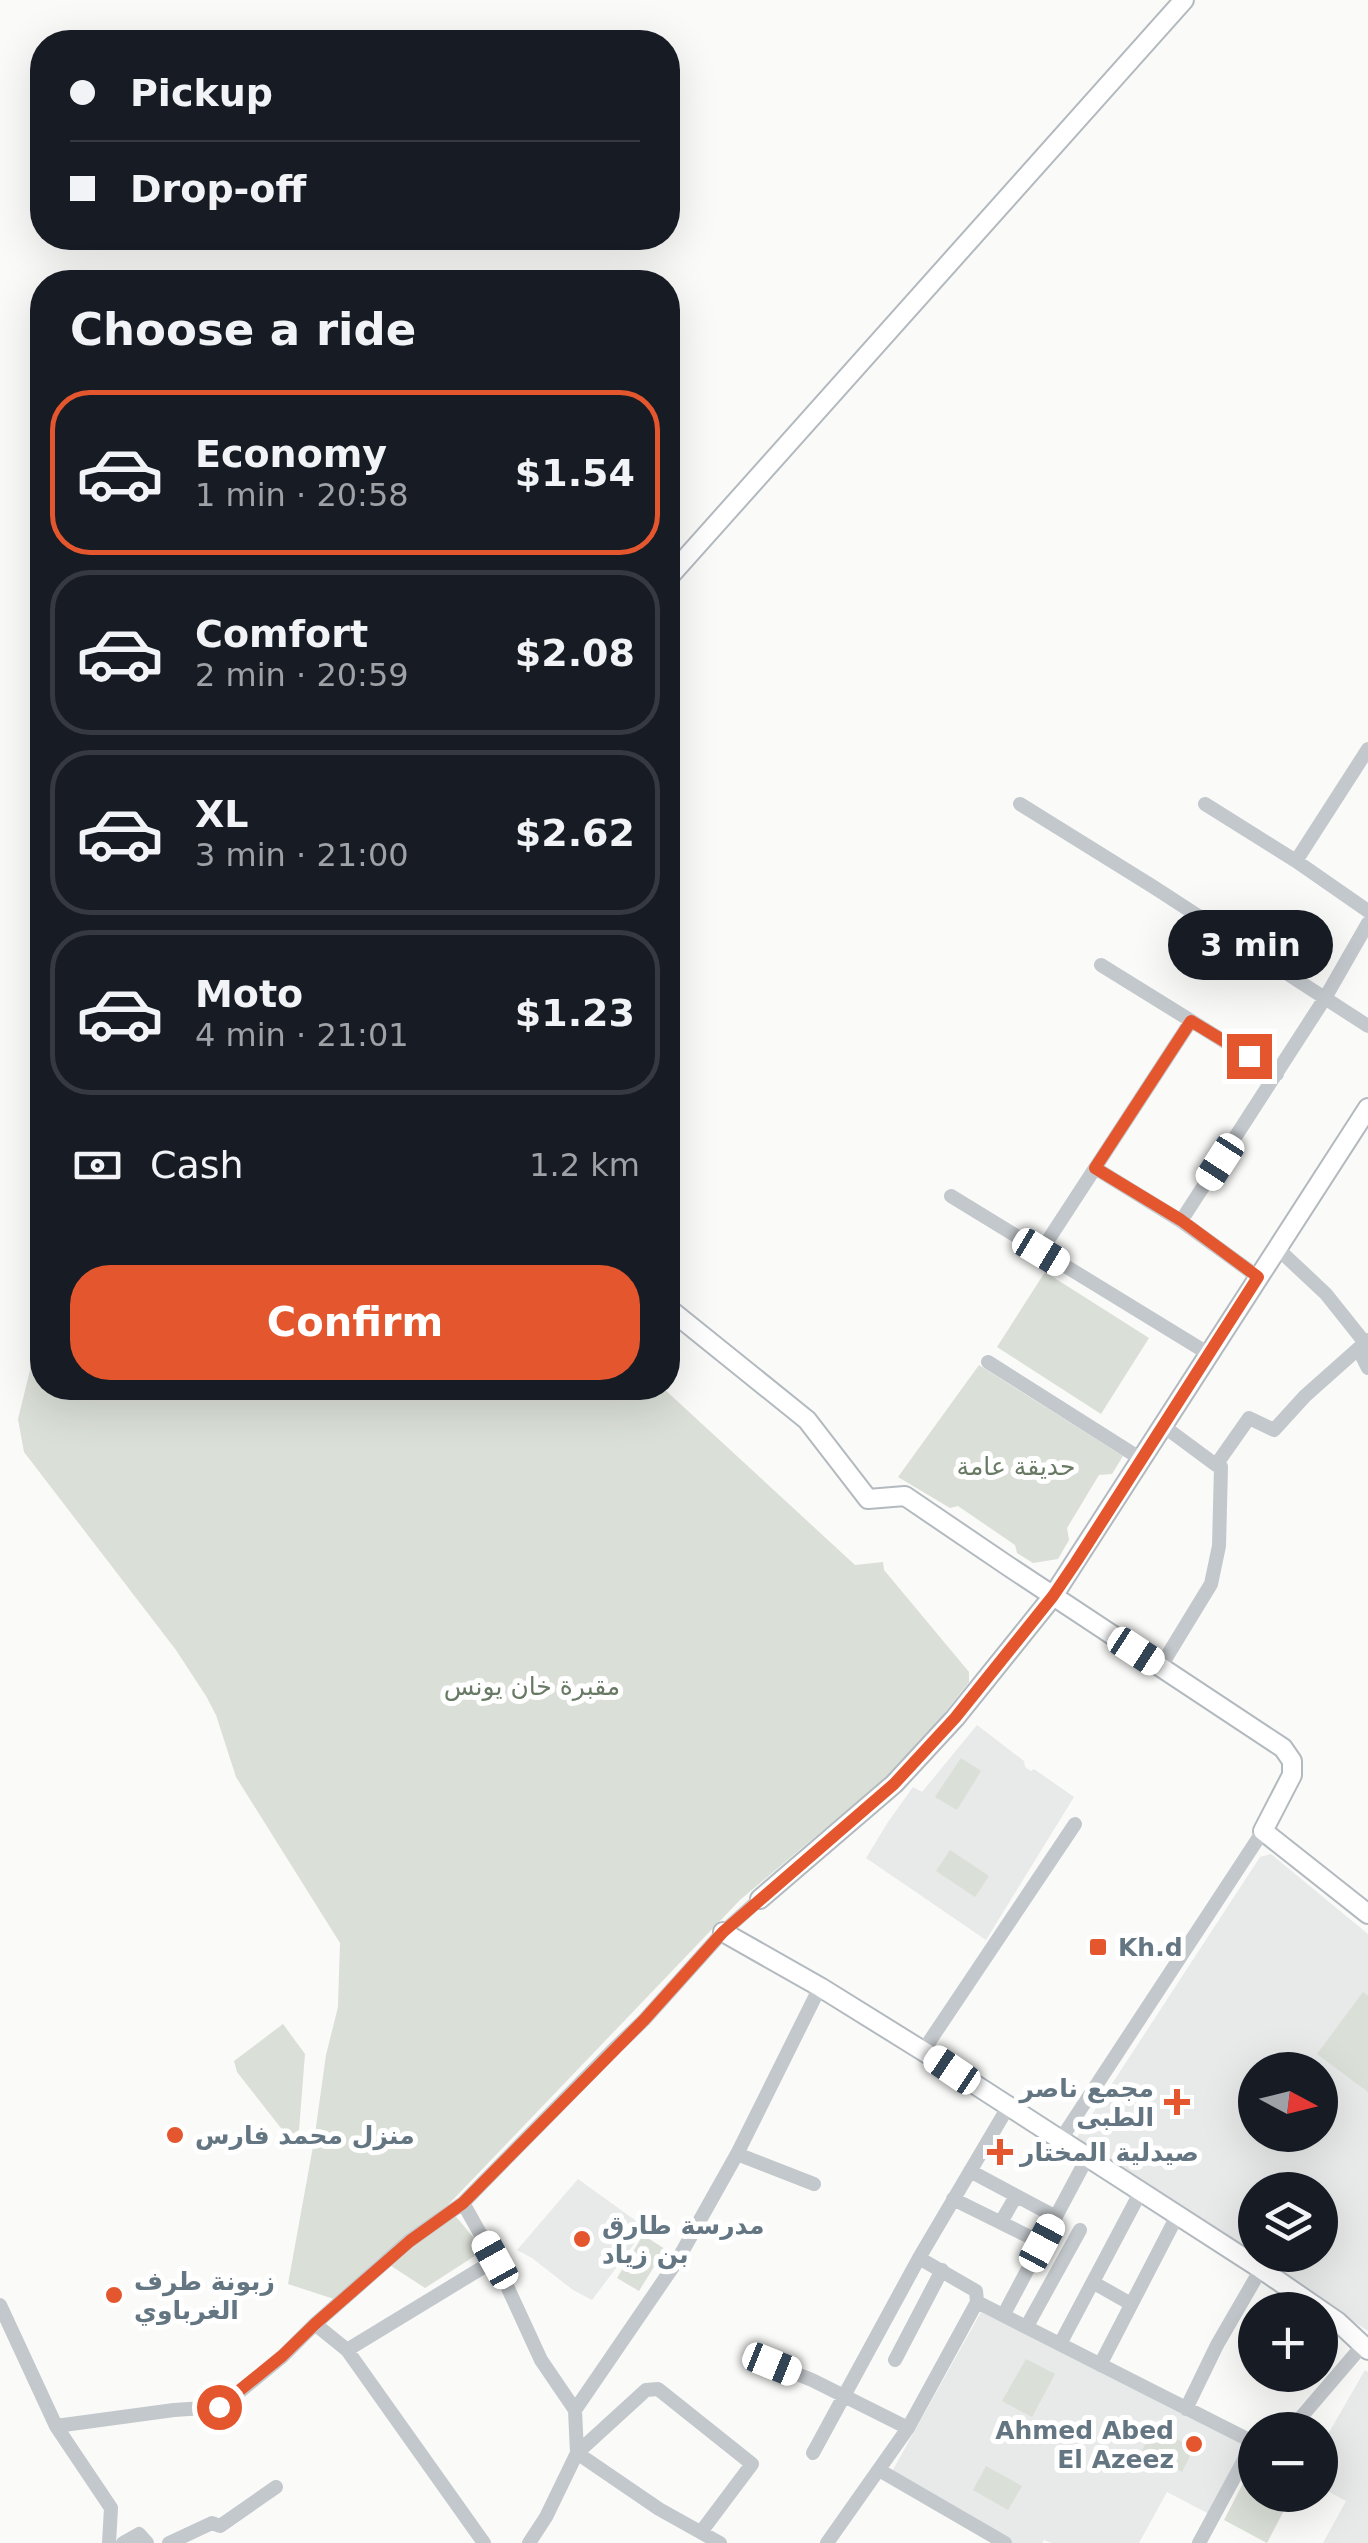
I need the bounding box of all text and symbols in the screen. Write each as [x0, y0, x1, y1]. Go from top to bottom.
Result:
text: Pickup [130, 71, 273, 115]
text: Drop-off [130, 167, 306, 211]
text: Choose a ride [70, 303, 416, 356]
icon: car [75, 428, 165, 518]
text: Economy [195, 432, 387, 476]
text: $1.54 [515, 451, 635, 495]
text: 1 min · 20:58 [195, 476, 409, 514]
icon: car [75, 608, 165, 698]
text: Comfort [195, 612, 368, 656]
text: $2.08 [515, 631, 635, 675]
text: 2 min · 20:59 [195, 656, 409, 694]
icon: car [75, 788, 165, 878]
text: XL [195, 792, 249, 836]
text: $2.62 [515, 811, 635, 855]
text: 3 min · 21:00 [195, 836, 409, 874]
callout: 3 min [1166, 911, 1332, 981]
text: 3 min [1200, 926, 1301, 964]
icon: car [75, 968, 165, 1058]
text: Moto [195, 972, 303, 1016]
text: $1.23 [515, 991, 635, 1035]
text: 4 min · 21:01 [195, 1016, 409, 1054]
route end [1227, 1034, 1272, 1079]
car [1191, 1129, 1249, 1195]
icon: cash [70, 1138, 125, 1193]
text: Cash [150, 1143, 244, 1187]
text: 1.2 km [529, 1146, 640, 1184]
car [1008, 1224, 1074, 1280]
button: Confirm [70, 1265, 640, 1380]
park label: حديقة عامة [957, 1452, 1075, 1481]
car [1103, 1622, 1169, 1680]
park label: مقبرة خان يونس [444, 1672, 620, 1701]
place label: Kh.d [1118, 1933, 1183, 1962]
marker: Kh.d [1087, 1936, 1109, 1958]
car [919, 2041, 985, 2099]
north arrow [1238, 2052, 1338, 2152]
map controls [1238, 2052, 1338, 2512]
place label: مجمع ناصر الطبى [1017, 2074, 1154, 2132]
marker: مجمع ناصر الطبى [1164, 2089, 1190, 2115]
place label: منزل محمد فارس [195, 2121, 415, 2151]
marker: منزل محمد فارس [164, 2124, 186, 2146]
place label: صيدلية المختار [1018, 2138, 1199, 2167]
marker: صيدلية المختار [989, 2141, 1011, 2163]
button: layers [1238, 2172, 1338, 2272]
car [1015, 2209, 1069, 2277]
place label: مدرسة طارق بن زياد [602, 2211, 764, 2270]
car [467, 2226, 523, 2294]
marker: مدرسة طارق بن زياد [571, 2228, 593, 2250]
place label: زبونة طرف الغرباوي [134, 2267, 275, 2326]
marker: زبونة طرف الغرباوي [103, 2284, 125, 2306]
button: + [1238, 2292, 1338, 2392]
car [739, 2339, 805, 2389]
route start [197, 2385, 242, 2430]
button: − [1238, 2412, 1338, 2512]
place label: Ahmed Abed El Azeez [995, 2416, 1174, 2474]
marker: Ahmed Abed El Azeez [1183, 2433, 1205, 2455]

